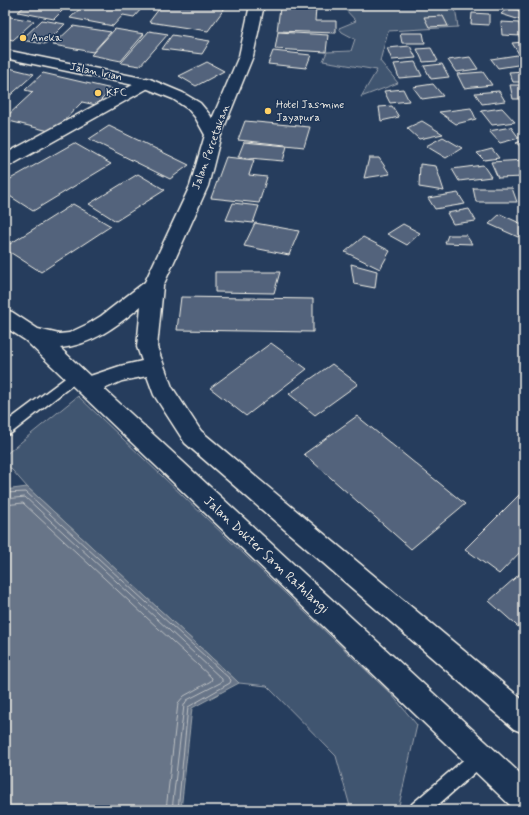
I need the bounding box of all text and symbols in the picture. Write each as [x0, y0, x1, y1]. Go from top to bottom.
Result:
place label: Aneka [31, 31, 62, 45]
marker: Aneka [18, 33, 28, 43]
street label: Jalan Irian [69, 60, 123, 84]
place label: KFC [106, 86, 127, 100]
marker: KFC [93, 88, 103, 98]
place label: Hotel Jasmine Jayapura [276, 98, 344, 125]
street label: Jalan Percetakan [189, 102, 233, 192]
marker: Hotel Jasmine Jayapura [263, 106, 273, 116]
street label: Jalan Dokter Sam Ratulangi [199, 493, 332, 618]

